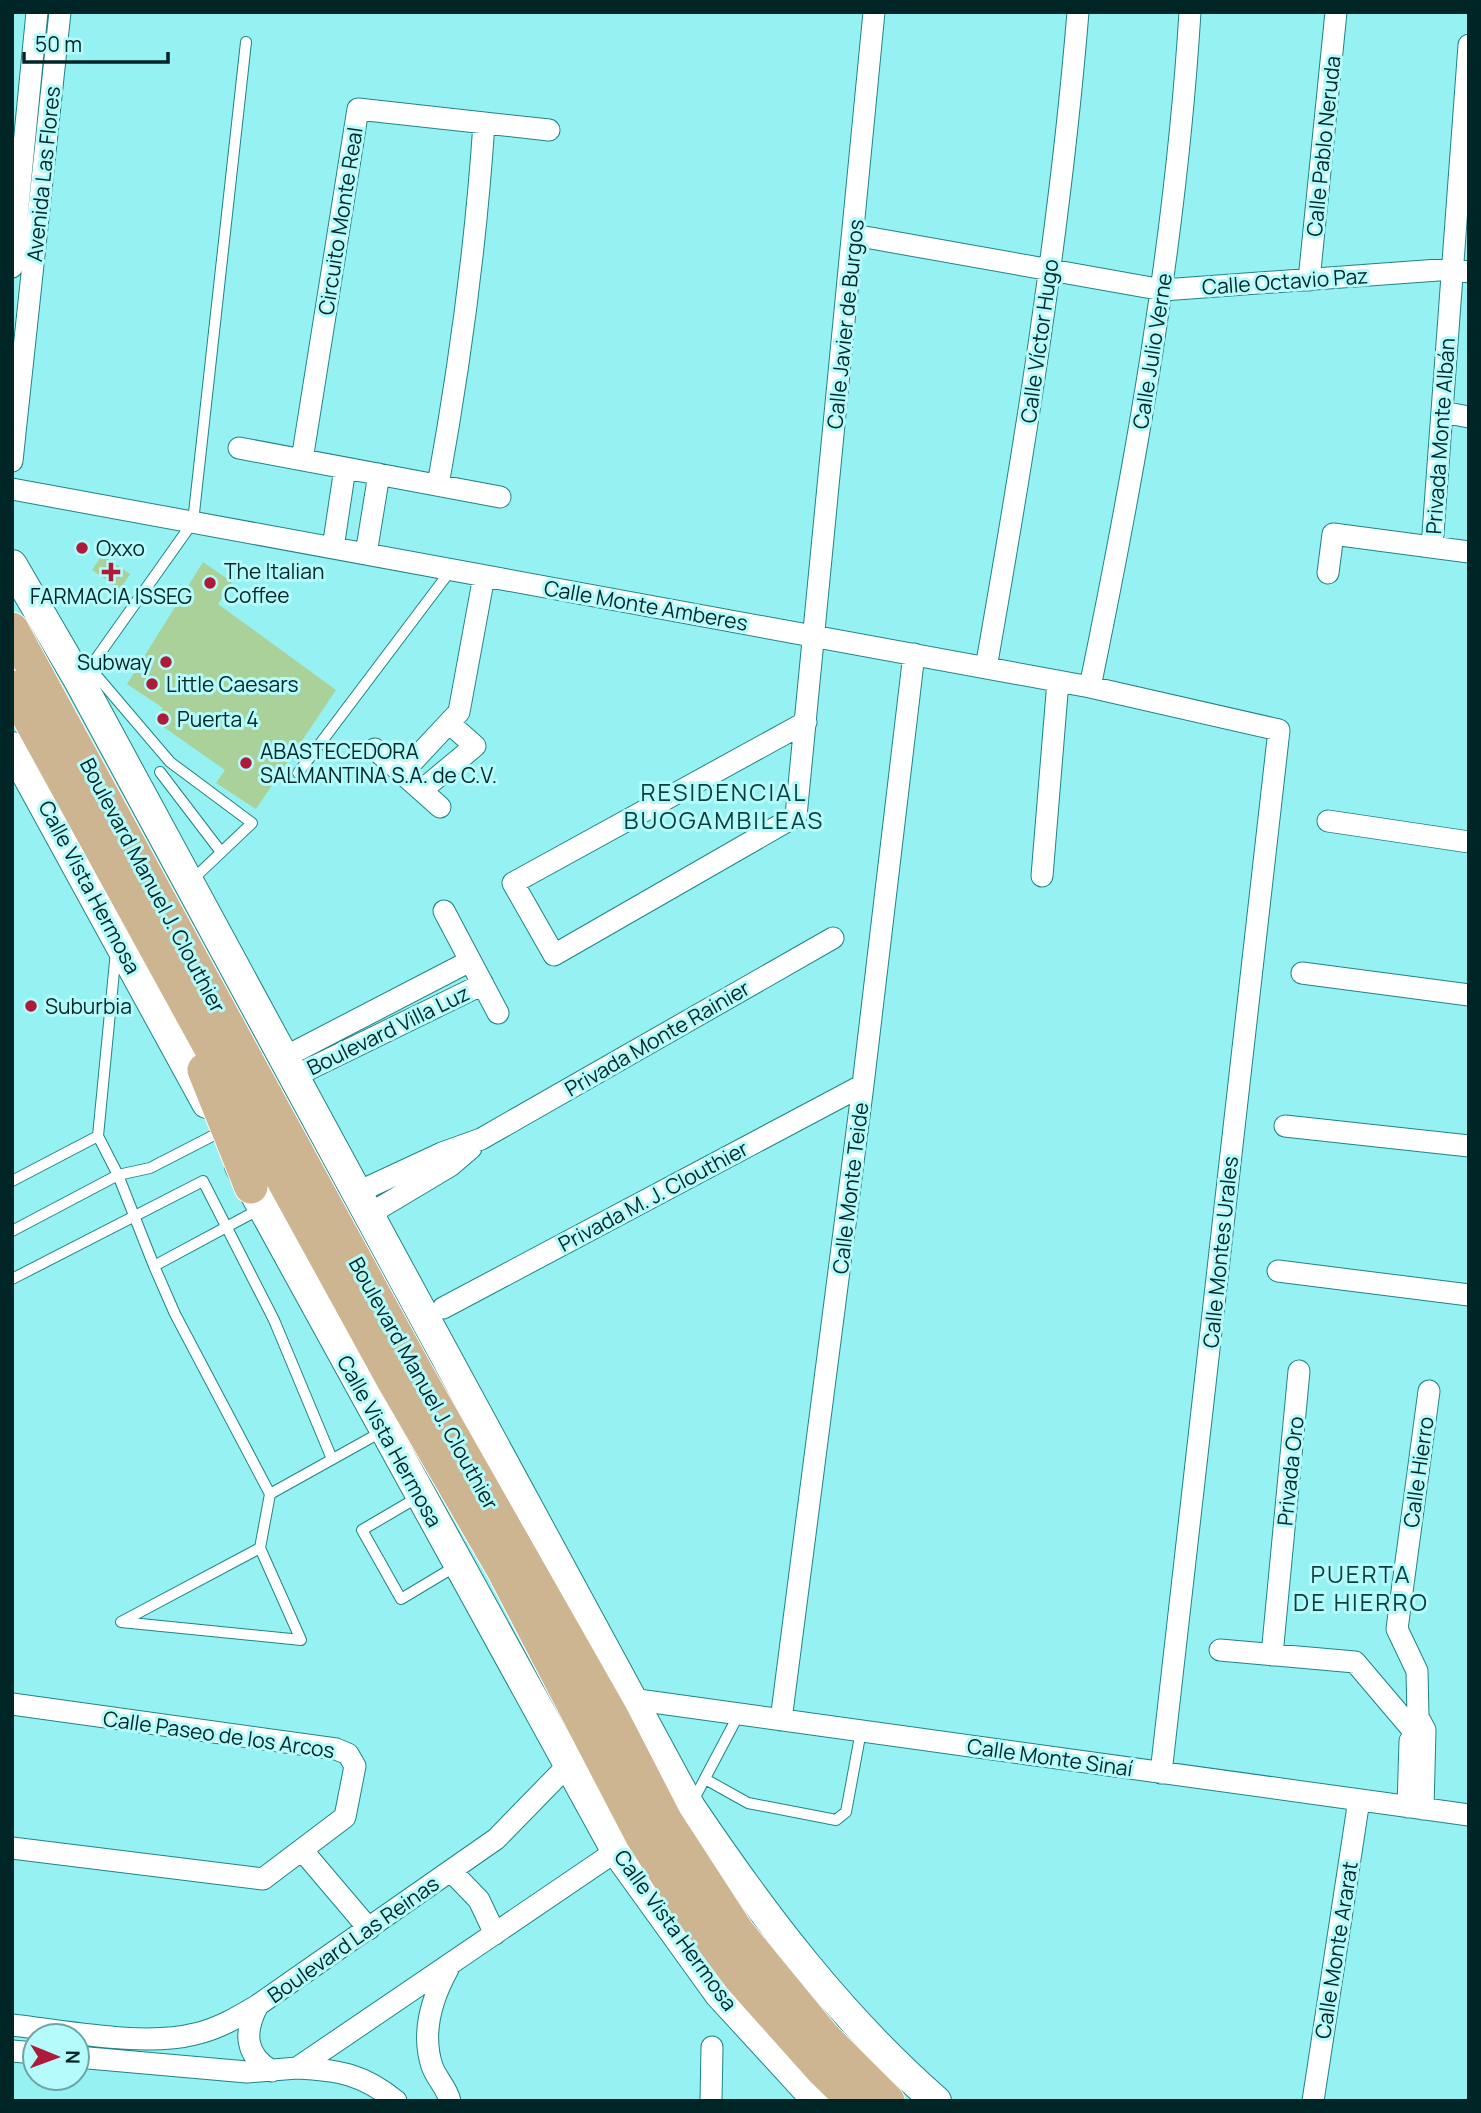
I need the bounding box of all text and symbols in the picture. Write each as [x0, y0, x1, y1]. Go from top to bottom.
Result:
scale bar [24, 21, 168, 65]
text: 50 m [35, 30, 82, 58]
street label: Calle Pablo Neruda [1300, 54, 1346, 238]
street label: Avenida Las Flores [20, 85, 66, 263]
street label: Circuito Monte Real [311, 125, 369, 317]
street label: Calle Javier de Burgos [820, 218, 870, 430]
street label: Calle Víctor Hugo [1014, 257, 1064, 425]
street label: Calle Octavio Paz [1201, 261, 1369, 301]
street label: Calle Julio Verne [1126, 271, 1178, 431]
street label: Privada Monte Albán [1419, 337, 1461, 535]
place label: Oxxo [96, 534, 145, 562]
marker: Oxxo [74, 540, 90, 556]
place label: The Italian Coffee [224, 557, 324, 609]
marker: FARMACIA ISSEG [103, 564, 119, 580]
street label: Calle Monte Amberes [542, 573, 750, 637]
marker: The Italian Coffee [202, 575, 218, 591]
place label: FARMACIA ISSEG [30, 582, 192, 610]
place label: Subway [77, 648, 152, 676]
marker: Subway [158, 654, 174, 670]
place label: Little Caesars [166, 670, 298, 698]
marker: Little Caesars [144, 676, 160, 692]
place label: Puerta 4 [177, 705, 259, 733]
marker: Puerta 4 [155, 711, 171, 727]
place label: ABASTECEDORA SALMANTINA S.A. de C.V. [260, 737, 497, 789]
street label: Boulevard Manuel J. Clouthier [74, 753, 232, 1018]
marker: ABASTECEDORA SALMANTINA S.A. de C.V. [238, 755, 254, 771]
district label: RESIDENCIAL BUOGAMBILEAS [624, 775, 824, 836]
street label: Calle Vista Hermosa [32, 795, 148, 979]
street label: Privada Monte Rainier [559, 973, 755, 1102]
street label: Boulevard Villa Luz [302, 979, 474, 1081]
place label: Suburbia [45, 992, 132, 1020]
marker: Suburbia [23, 998, 39, 1014]
street label: Calle Monte Teide [826, 1101, 874, 1275]
street label: Privada M. J. Clouthier [553, 1134, 753, 1258]
street label: Calle Montes Urales [1196, 1155, 1244, 1349]
street label: Boulevard Manuel J. Clouthier [343, 1252, 505, 1515]
street label: Calle Vista Hermosa [331, 1350, 449, 1532]
street label: Privada Oro [1270, 1415, 1310, 1527]
street label: Calle Hierro [1396, 1415, 1440, 1529]
district label: PUERTA DE HIERRO [1293, 1557, 1429, 1618]
street label: Calle Paseo de los Arcos [101, 1704, 337, 1764]
street label: Calle Monte Sinaí [965, 1732, 1135, 1782]
street label: Calle Vista Hermosa [608, 1844, 744, 2016]
street label: Calle Monte Ararat [1308, 1859, 1364, 2041]
street label: Boulevard Las Reinas [262, 1869, 444, 2009]
north arrow [21, 2022, 91, 2092]
text: N [60, 2050, 86, 2064]

